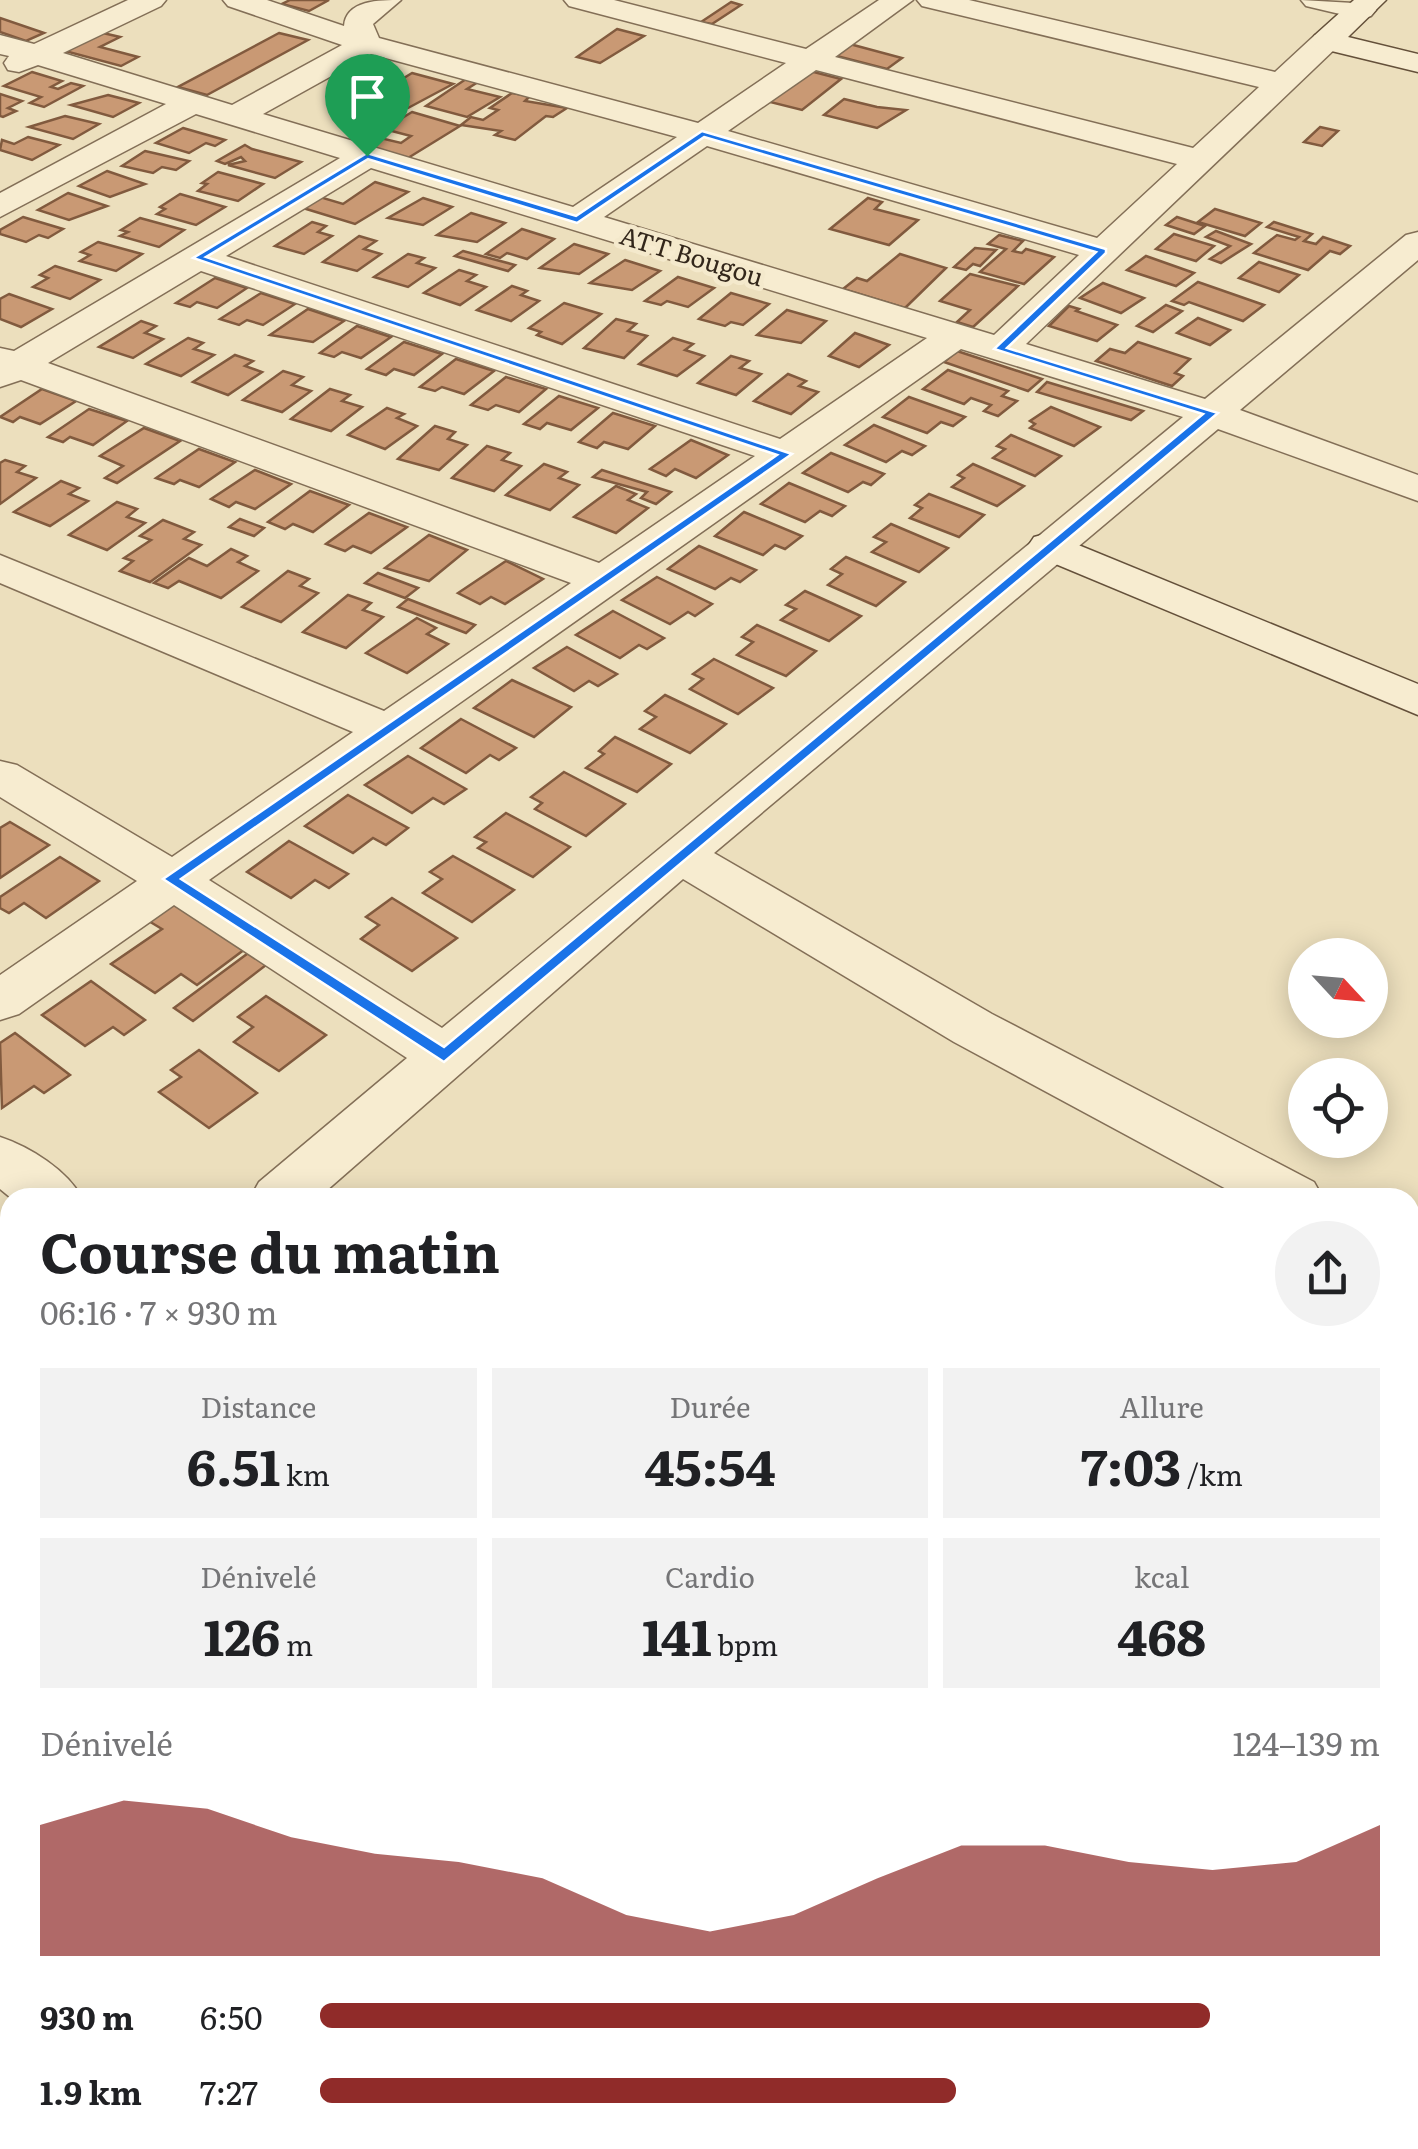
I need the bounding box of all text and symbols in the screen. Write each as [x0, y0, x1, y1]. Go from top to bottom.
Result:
pin [325, 54, 410, 157]
icon: arrive [340, 69, 395, 124]
street label: ATT Bougou [616, 216, 769, 294]
north arrow [1288, 938, 1388, 1038]
map controls [1288, 938, 1388, 1158]
button: locate [1288, 1058, 1388, 1158]
text: Course du matin [40, 1208, 500, 1290]
button: share [1275, 1221, 1380, 1326]
text: 06:16 · 7 × 930 m [40, 1287, 278, 1335]
text: Distance [200, 1385, 316, 1427]
text: Durée [669, 1385, 751, 1427]
text: Allure [1120, 1385, 1204, 1427]
text: 6.51 [187, 1427, 280, 1501]
text: 45:54 [644, 1427, 776, 1501]
text: 7:03 [1080, 1427, 1181, 1501]
text: km [280, 1453, 330, 1495]
text: /km [1181, 1453, 1243, 1495]
text: Dénivelé [200, 1555, 316, 1597]
text: Cardio [665, 1555, 755, 1597]
text: kcal [1134, 1555, 1189, 1597]
text: 126 [204, 1597, 280, 1671]
text: 141 [642, 1597, 712, 1671]
text: 468 [1117, 1597, 1206, 1671]
text: m [280, 1623, 313, 1665]
text: bpm [712, 1623, 778, 1665]
text: Dénivelé [40, 1718, 173, 1766]
text: 124–139 m [1233, 1718, 1380, 1766]
text: 930 m [40, 1992, 134, 2040]
text: 6:50 [200, 1992, 263, 2040]
text: 1.9 km [40, 2067, 142, 2115]
text: 7:27 [200, 2067, 258, 2115]

